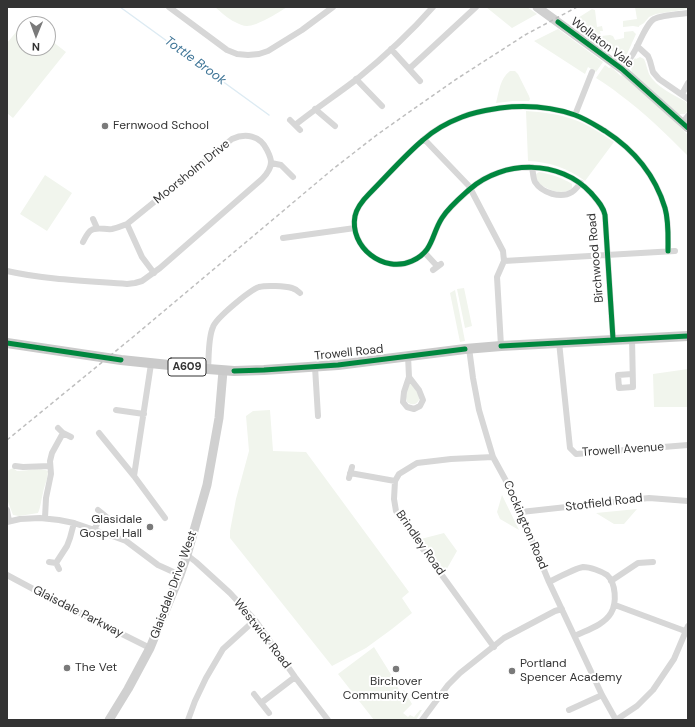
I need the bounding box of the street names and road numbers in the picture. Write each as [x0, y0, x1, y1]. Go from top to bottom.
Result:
street label: Wollaton Vale [568, 15, 636, 71]
street label: Moorsholm Drive [151, 137, 233, 207]
street label: Birchwood Road [585, 213, 607, 303]
street label: Trowell Road [314, 342, 384, 364]
road number: A609 [168, 358, 206, 376]
street label: Trowell Avenue [581, 440, 665, 460]
street label: Cockington Road [500, 479, 550, 571]
street label: Stotfield Road [564, 491, 644, 515]
street label: Brindley Road [392, 508, 448, 578]
street label: Glaisdale Drive West [148, 529, 200, 641]
street label: Glaisdale Parkway [30, 583, 126, 641]
street label: Westwick Road [230, 596, 294, 672]

